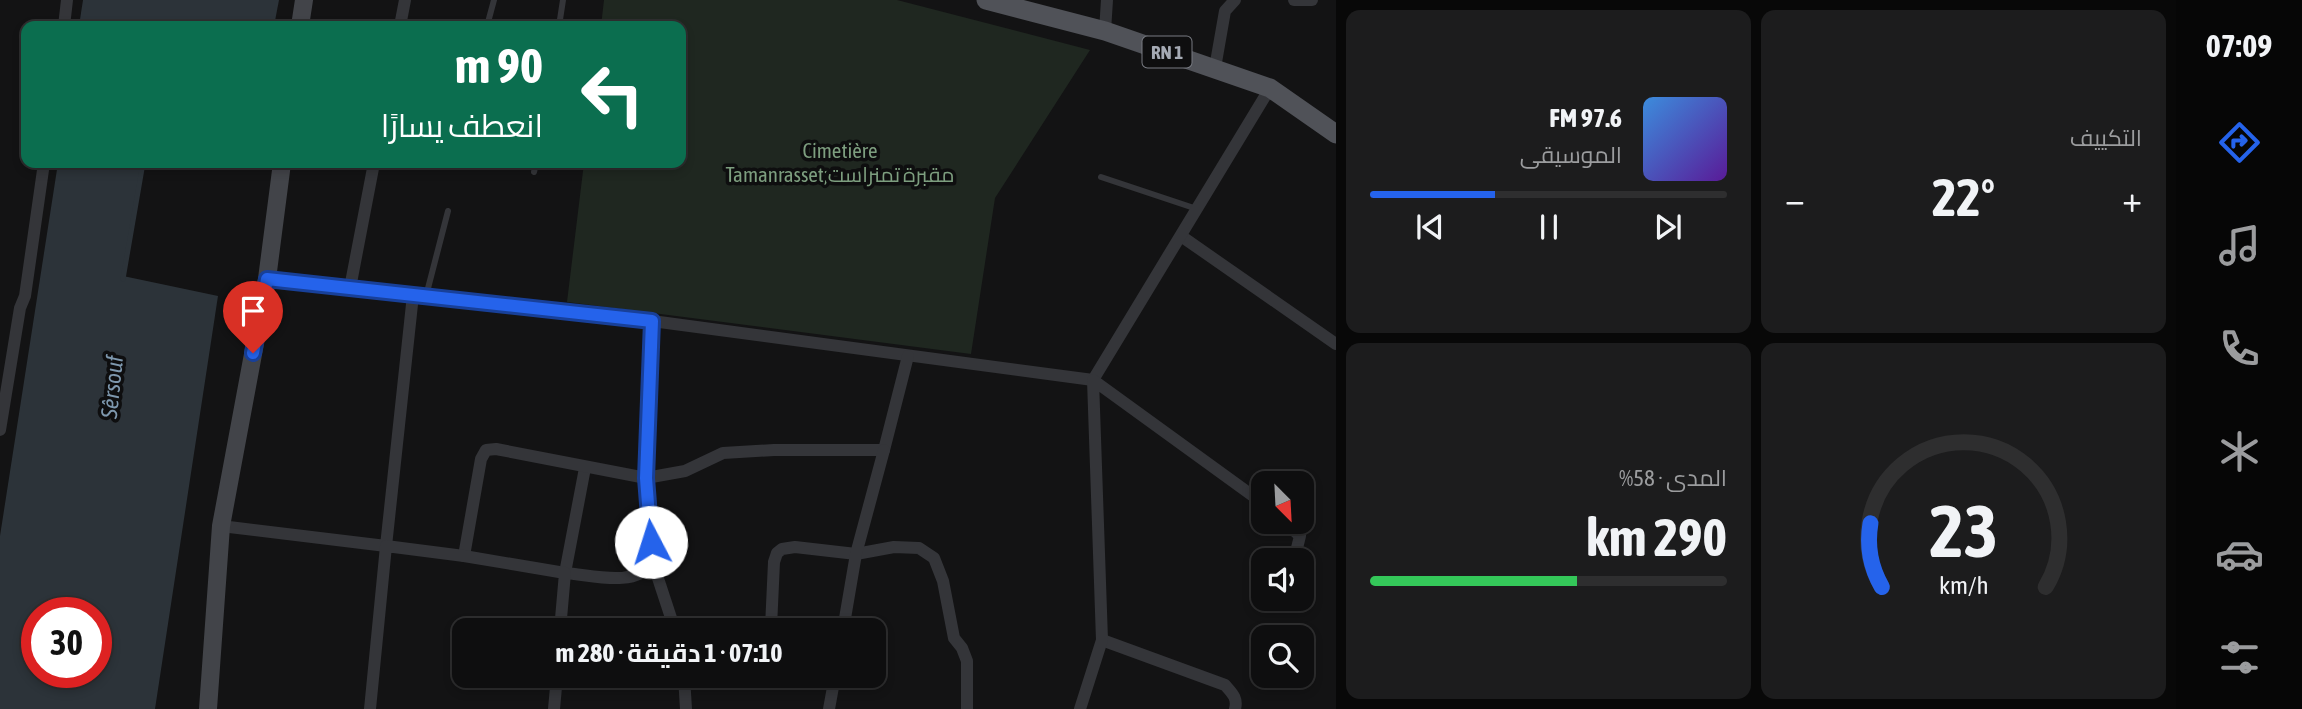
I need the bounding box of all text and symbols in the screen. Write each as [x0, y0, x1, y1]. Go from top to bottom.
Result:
text: 07:09 [2206, 27, 2272, 64]
road number: RN 1 [1142, 36, 1192, 68]
text: 90 m [455, 37, 543, 93]
icon: left [567, 49, 658, 140]
text: 97.6 FM [1549, 103, 1622, 133]
text: انعطف يسارًا [381, 107, 543, 144]
icon: directions [2215, 118, 2264, 167]
text: التكييف [2070, 125, 2142, 151]
park label: Cimetière Tamanrasset;مقبرة تمنراست [725, 138, 955, 187]
text: الموسيقى [1520, 142, 1622, 168]
text: 22° [1932, 167, 1995, 227]
text: − [1785, 177, 1805, 220]
text: + [2122, 177, 2142, 220]
icon: previous [1411, 208, 1449, 246]
icon: pause [1530, 208, 1568, 246]
icon: next [1649, 208, 1687, 246]
icon: music [2215, 221, 2264, 270]
pin [223, 281, 283, 353]
icon: arrive [234, 292, 272, 330]
icon: phone [2215, 324, 2264, 373]
water label: Sêrsouf [96, 353, 128, 421]
icon: climate [2215, 427, 2264, 476]
text: المدى · 58% [1619, 465, 1727, 491]
north arrow [1251, 471, 1314, 534]
map controls [1251, 471, 1314, 688]
text: 23 [1929, 489, 1998, 572]
position arrow [614, 505, 688, 579]
text: 290 km [1586, 507, 1727, 567]
icon: car [2215, 530, 2264, 579]
button: sound [1251, 548, 1314, 611]
text: km/h [1939, 571, 1988, 599]
speed limit sign: 30 [21, 597, 112, 688]
button: search [1251, 625, 1314, 688]
icon: filters [2215, 633, 2264, 682]
text: 07:10 · 1 دقيقة · 280 m [555, 638, 783, 668]

